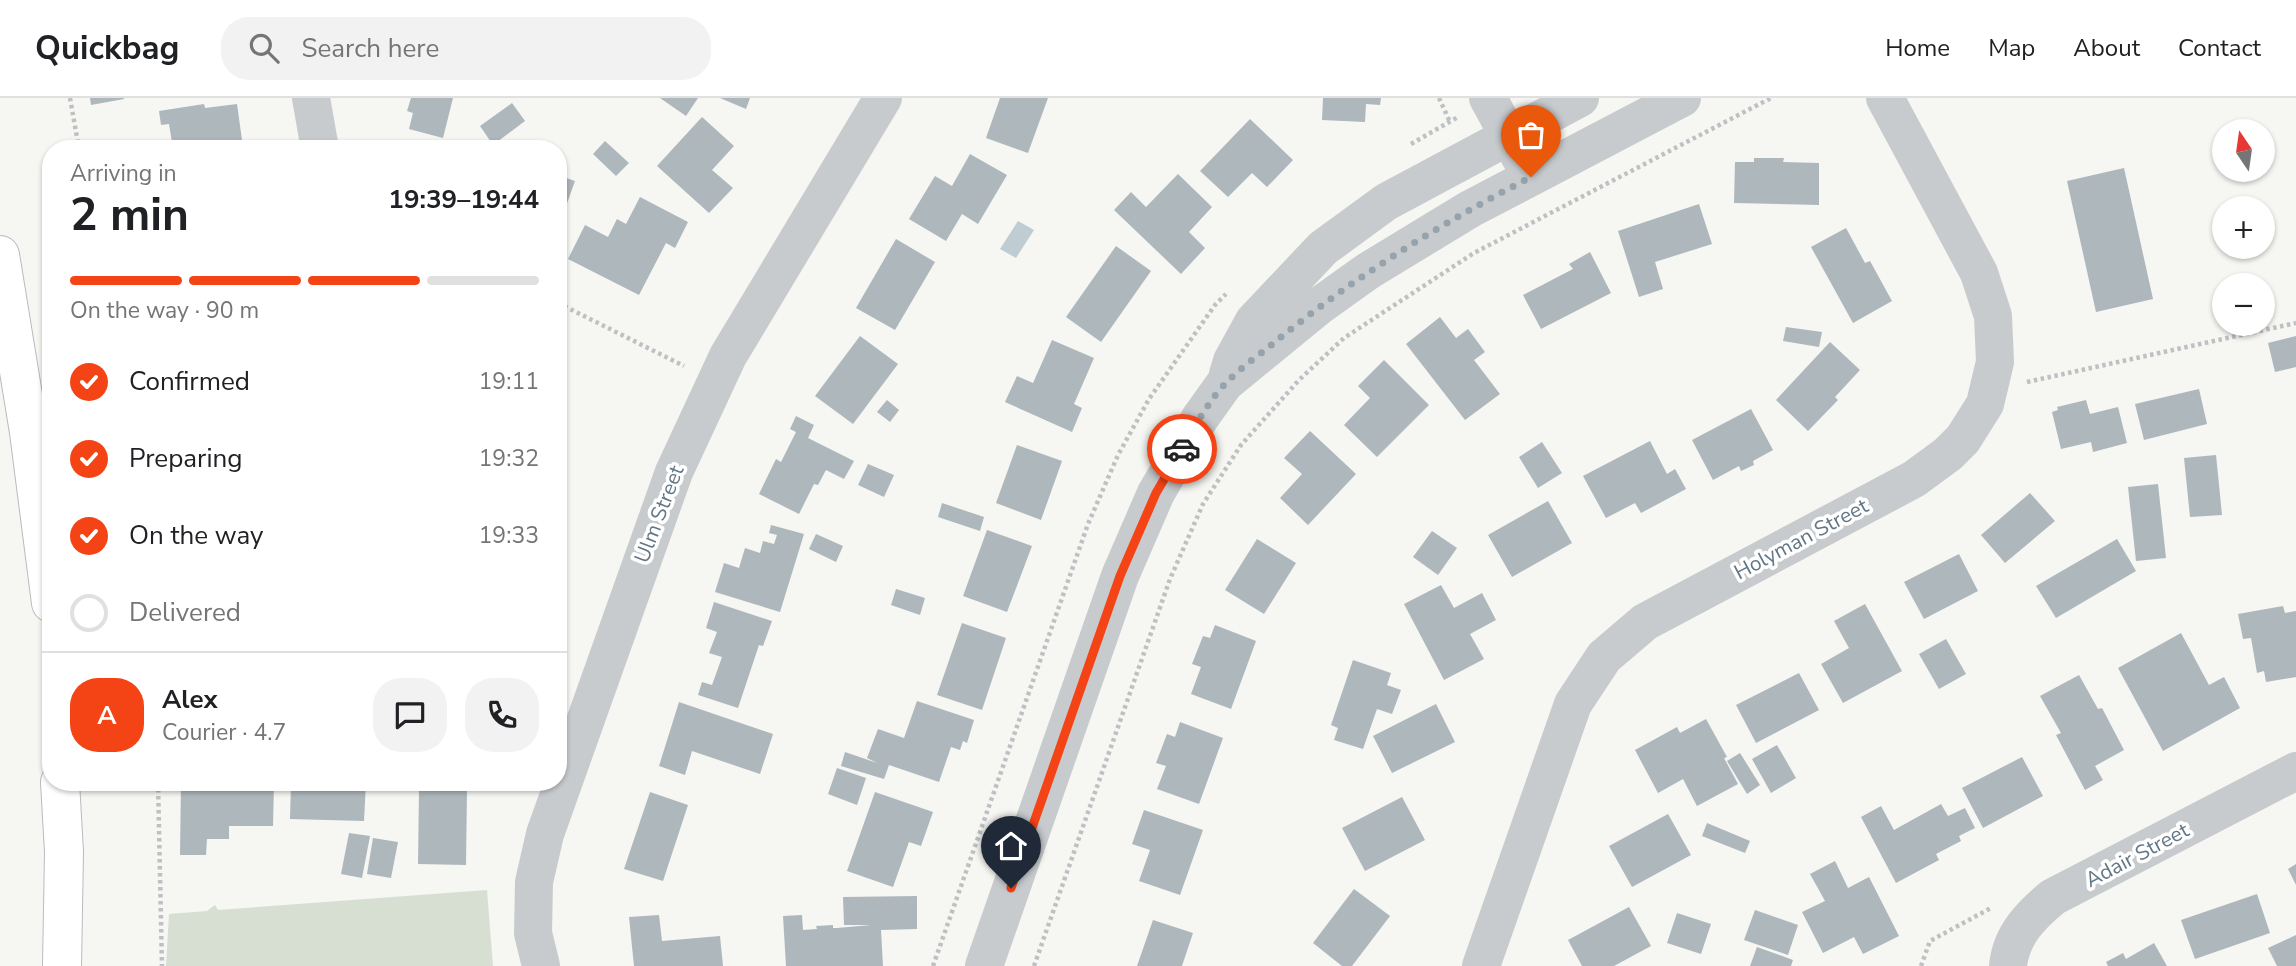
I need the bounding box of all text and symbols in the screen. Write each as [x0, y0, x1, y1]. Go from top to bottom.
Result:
search box [221, 17, 711, 80]
text: Quickbag [35, 26, 179, 71]
icon: search [245, 29, 283, 67]
text: Search here [301, 31, 439, 66]
text: Home [1885, 32, 1950, 64]
text: Map [1988, 32, 2035, 64]
text: About [2073, 32, 2140, 64]
text: Contact [2178, 32, 2261, 64]
pin [1501, 105, 1561, 177]
icon: bag [1512, 116, 1550, 154]
north arrow [2212, 119, 2275, 182]
map controls [2212, 119, 2275, 336]
text: Arriving in [70, 158, 177, 189]
text: 19:39–19:44 [388, 182, 539, 217]
text: 2 min [70, 183, 189, 246]
button: + [2212, 196, 2275, 259]
button: − [2212, 273, 2275, 336]
text: On the way · 90 m [70, 295, 259, 326]
icon: check [70, 363, 108, 401]
text: Confirmed [129, 364, 250, 399]
text: 19:11 [479, 366, 539, 397]
courier [1147, 414, 1217, 484]
icon: car [1163, 430, 1201, 468]
icon: check [70, 440, 108, 478]
text: Preparing [129, 441, 242, 476]
text: 19:32 [479, 443, 539, 474]
street label: Ulm Street [628, 461, 691, 567]
street label: Holyman Street [1729, 492, 1874, 586]
icon: check [70, 517, 108, 555]
text: On the way [129, 518, 263, 553]
text: 19:33 [479, 520, 539, 551]
text: Delivered [129, 595, 241, 630]
button: chat [373, 678, 447, 752]
button: phone [465, 678, 539, 752]
text: Alex [162, 682, 218, 717]
text: A [97, 698, 117, 733]
text: Courier · 4.7 [162, 717, 286, 748]
pin [981, 816, 1041, 888]
street label: Adair Street [2080, 816, 2194, 894]
icon: home [992, 827, 1030, 865]

